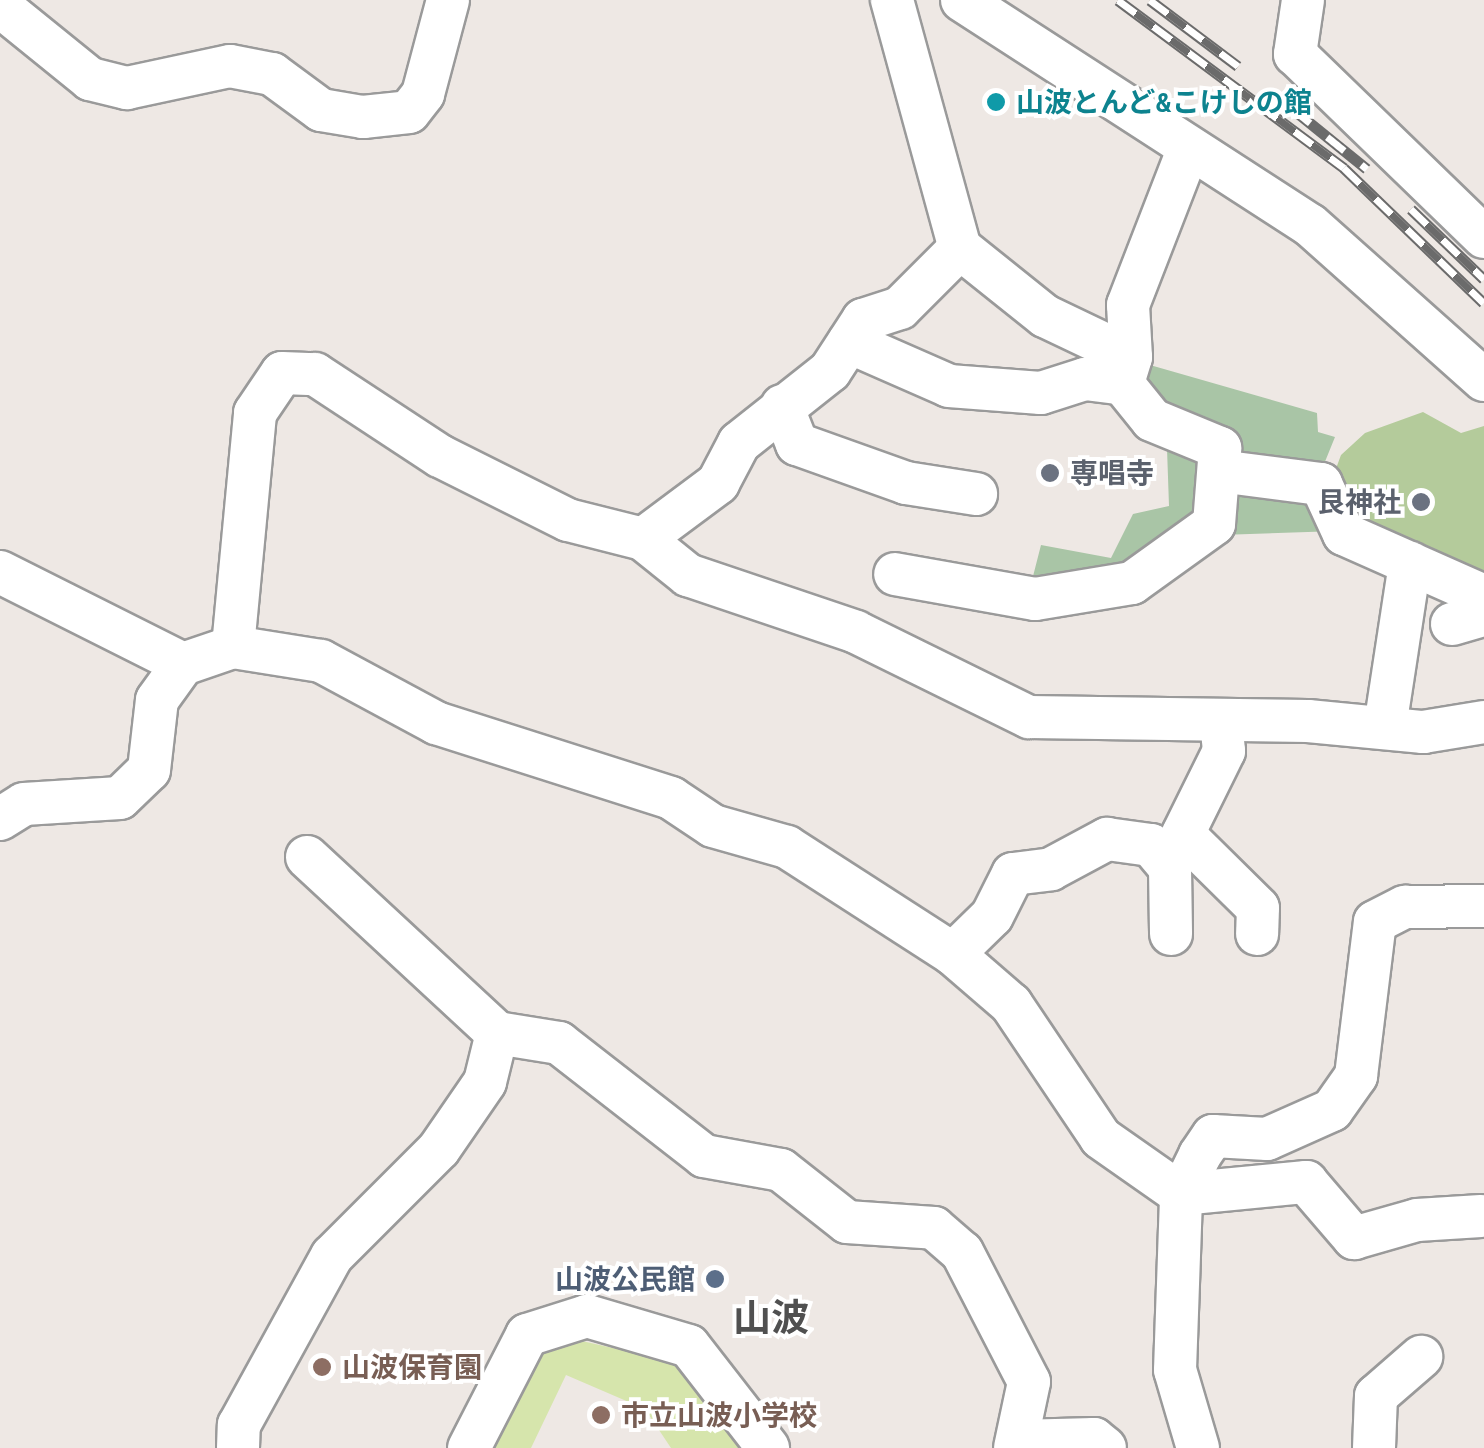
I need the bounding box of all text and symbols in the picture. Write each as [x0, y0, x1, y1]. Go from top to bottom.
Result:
place label: 山波とんど&こけしの館 [1016, 85, 1313, 119]
marker: 山波とんど&こけしの館 [985, 91, 1007, 113]
place label: 専唱寺 [1070, 456, 1154, 490]
marker: 専唱寺 [1039, 462, 1061, 484]
place label: 艮神社 [1317, 485, 1401, 519]
marker: 艮神社 [1410, 491, 1432, 513]
place label: 山波公民館 [555, 1262, 695, 1296]
marker: 山波公民館 [704, 1268, 726, 1290]
district label: 山波 [733, 1295, 809, 1341]
place label: 山波保育園 [342, 1350, 482, 1384]
marker: 山波保育園 [311, 1356, 333, 1378]
place label: 市立山波小学校 [621, 1398, 817, 1432]
marker: 市立山波小学校 [590, 1404, 612, 1426]

